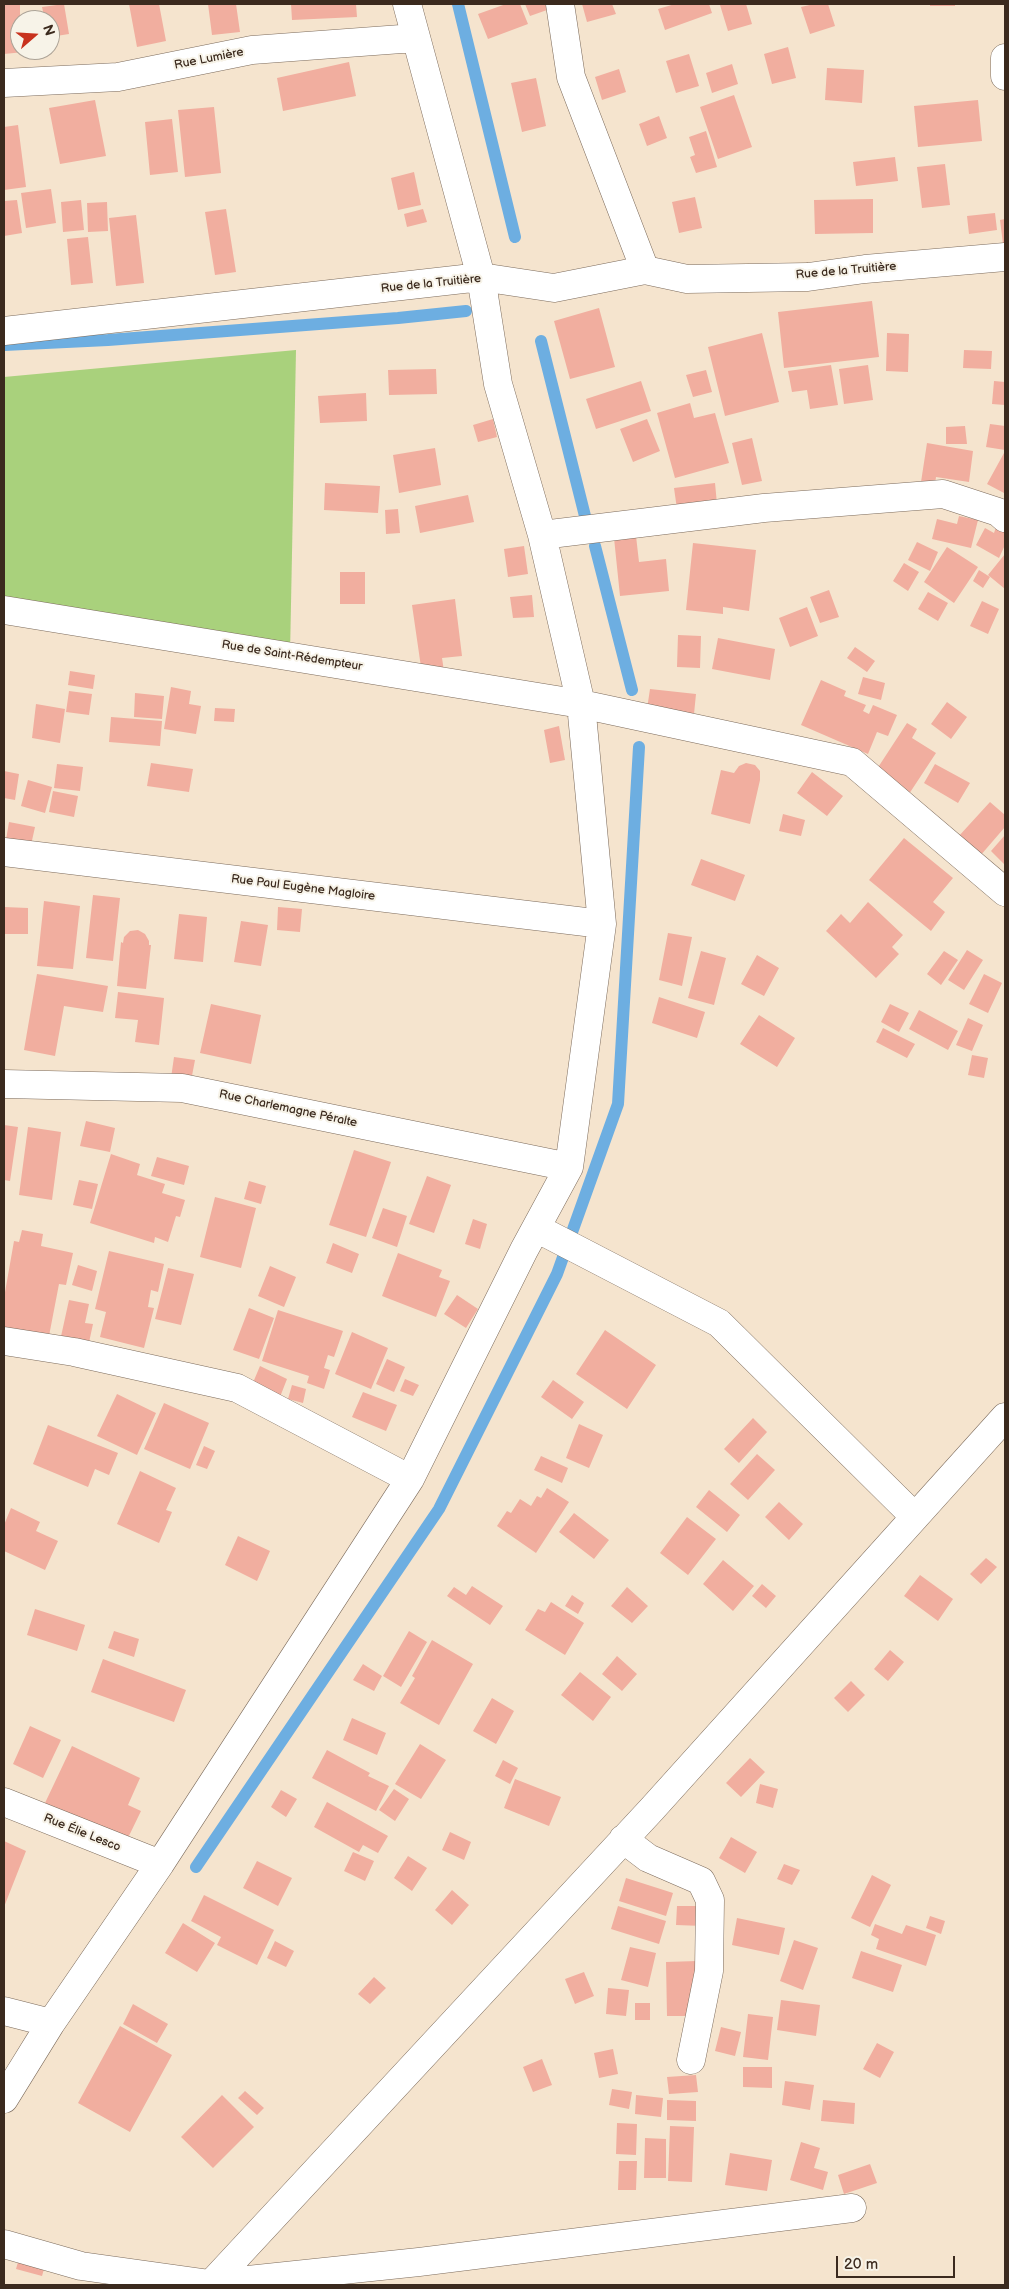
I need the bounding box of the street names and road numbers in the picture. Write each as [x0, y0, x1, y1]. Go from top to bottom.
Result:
street label: Rue Lumière [173, 45, 245, 73]
street label: Rue de la Truitière [795, 259, 897, 283]
street label: Rue de la Truitière [380, 272, 482, 296]
street label: Rue de Saint-Rédempteur [221, 638, 363, 674]
street label: Rue Paul Eugène Magloire [230, 872, 376, 904]
street label: Rue Charlemagne Péralte [218, 1087, 358, 1131]
street label: Rue Élie Lesco [41, 1811, 123, 1855]

